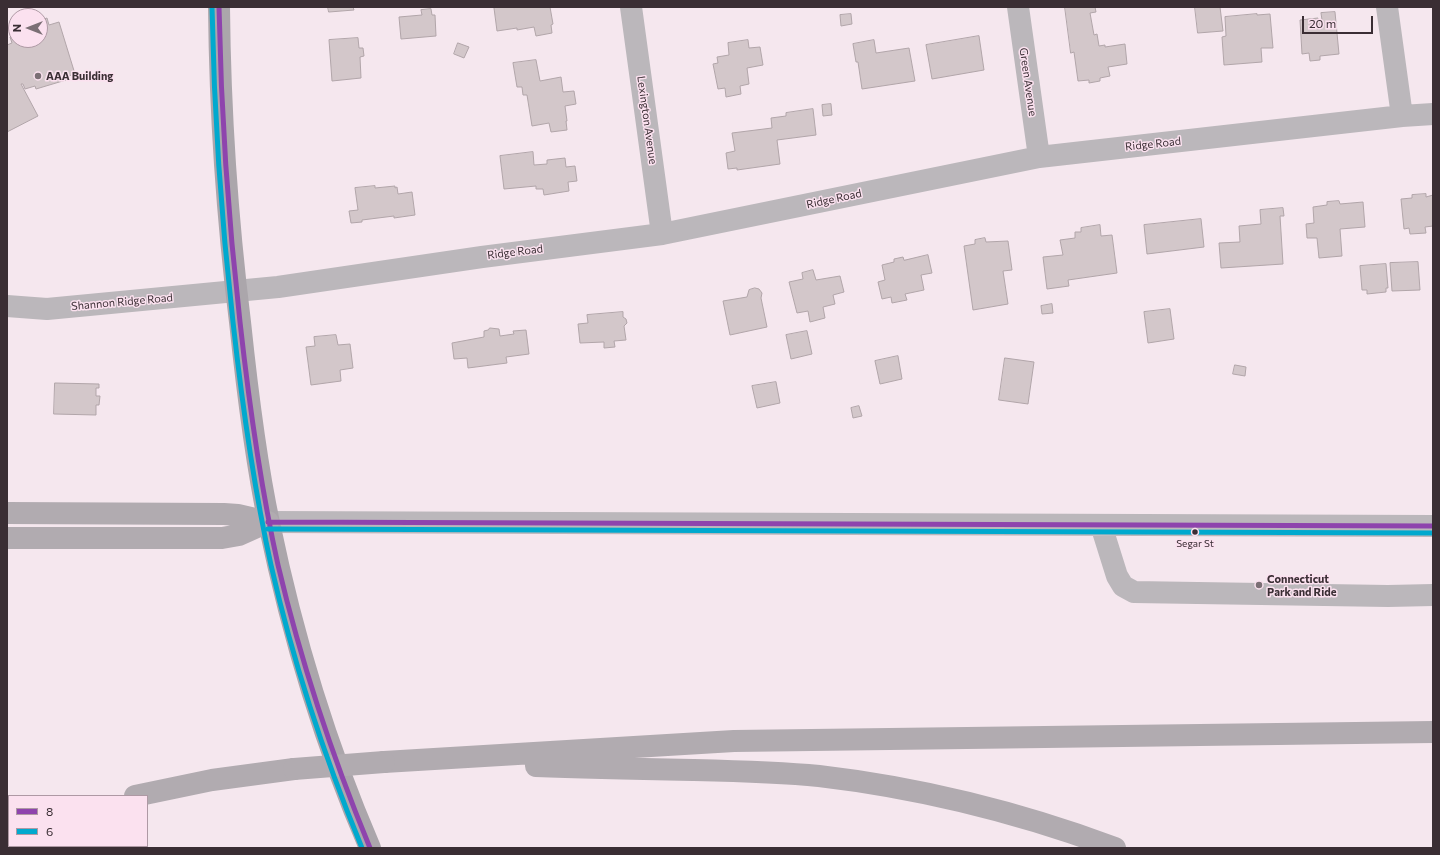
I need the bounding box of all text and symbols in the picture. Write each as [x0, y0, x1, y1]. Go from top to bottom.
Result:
north arrow [8, 8, 48, 48]
scale bar [1304, 8, 1375, 34]
text: 20 m [1309, 16, 1336, 30]
text: N [10, 24, 23, 32]
street label: Green Avenue [1017, 47, 1039, 117]
place label: AAA Building [46, 69, 113, 83]
marker: AAA Building [33, 71, 43, 81]
street label: Lexington Avenue [634, 75, 660, 165]
street label: Ridge Road [1124, 135, 1182, 153]
street label: Ridge Road [805, 187, 863, 211]
street label: Ridge Road [486, 242, 544, 262]
street label: Shannon Ridge Road [71, 291, 173, 313]
marker: Segar St [1190, 527, 1200, 537]
place label: Segar St [1176, 538, 1214, 550]
place label: Connecticut Park and Ride [1267, 572, 1336, 598]
marker: Connecticut Park and Ride [1254, 580, 1264, 590]
legend [8, 795, 148, 847]
text: 8 [46, 804, 53, 818]
text: 6 [46, 824, 53, 838]

